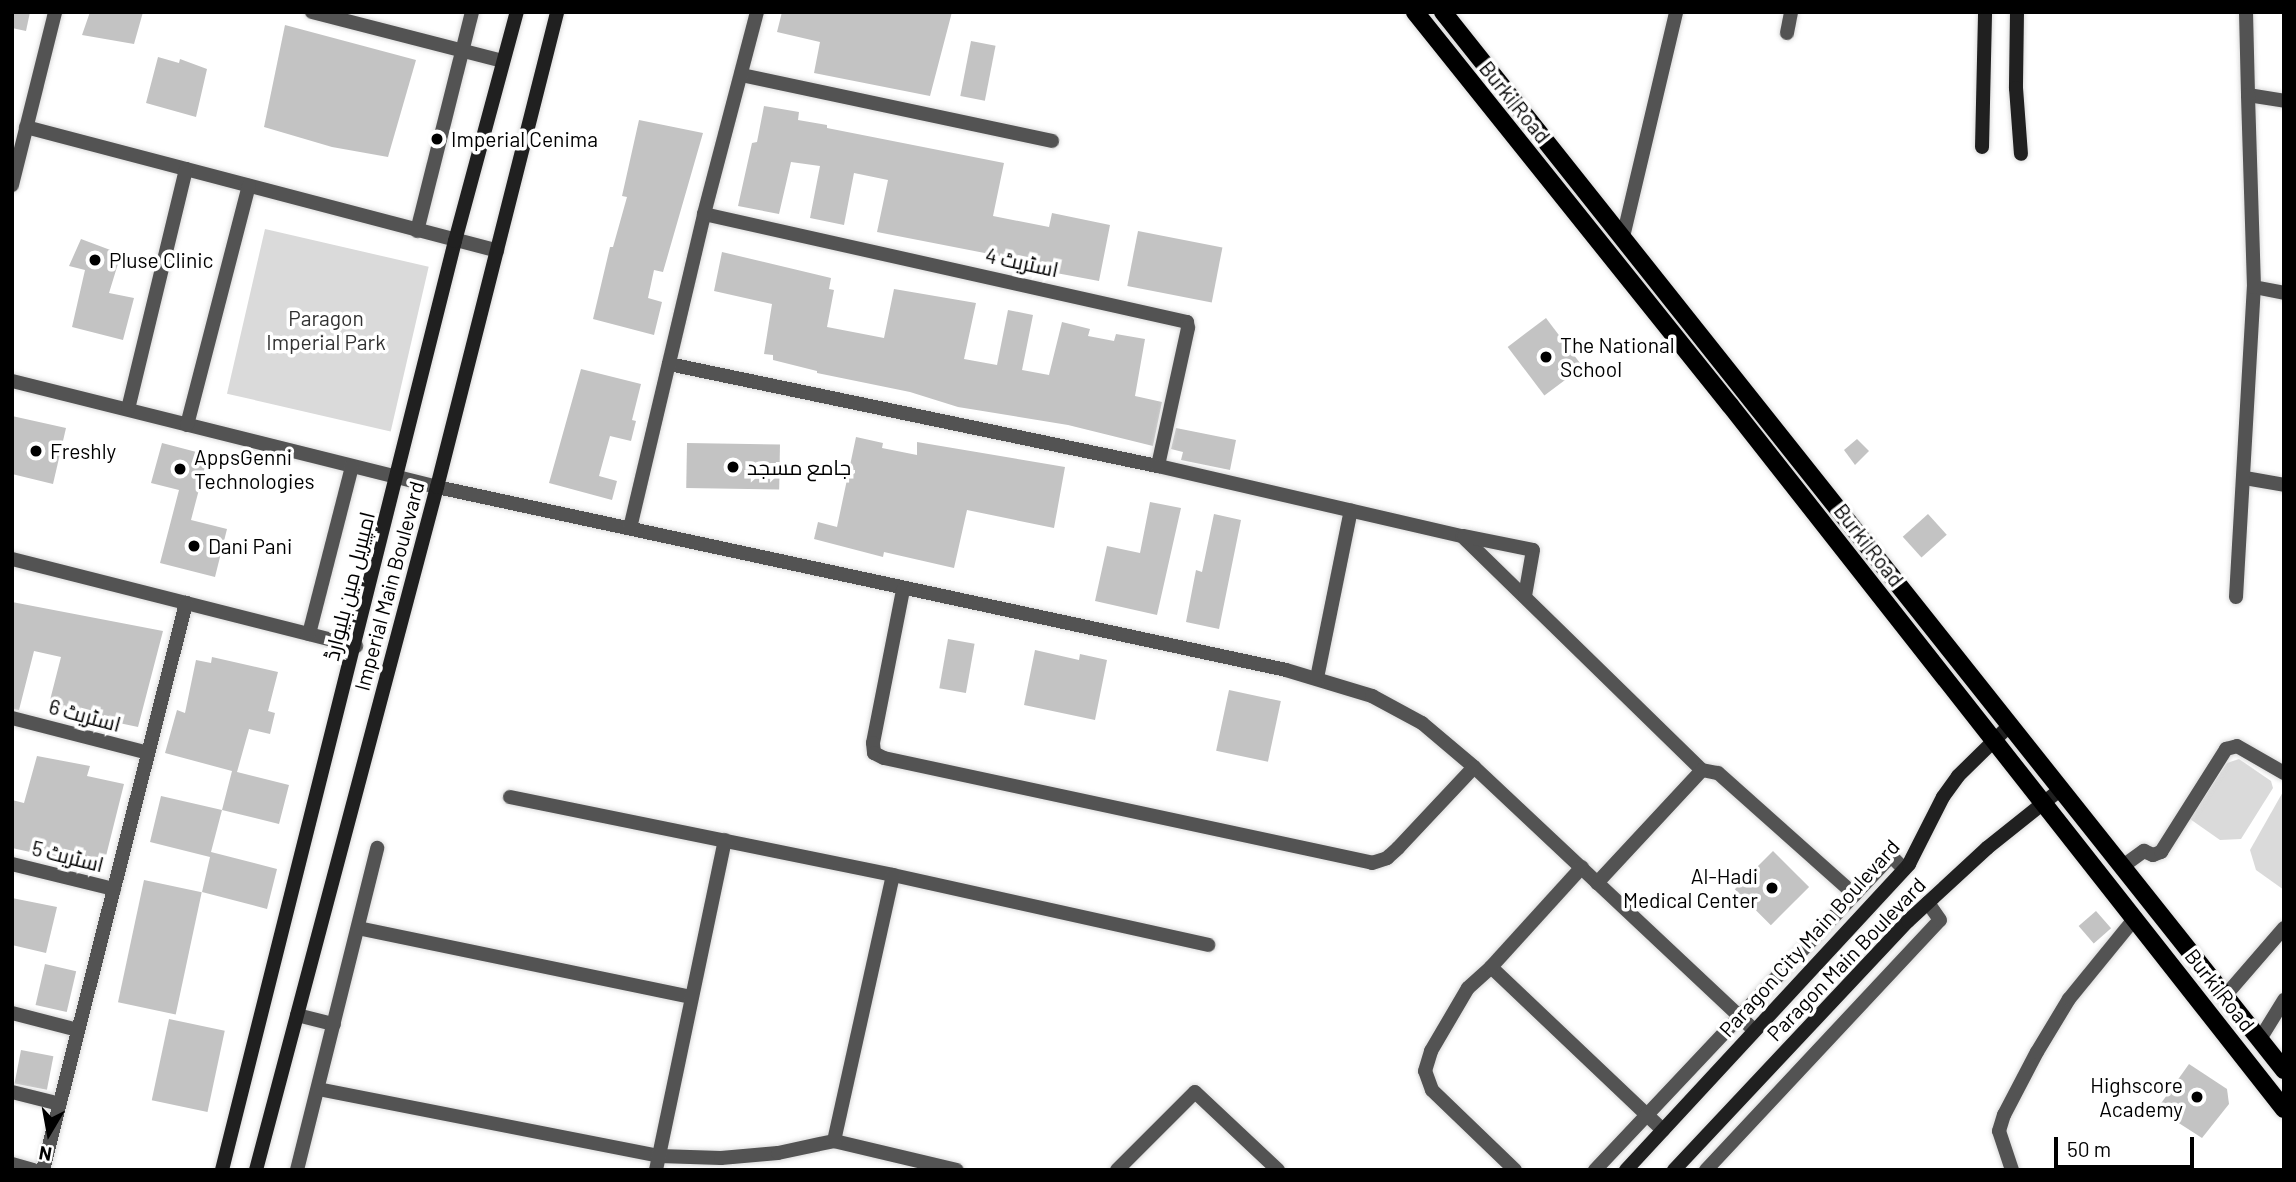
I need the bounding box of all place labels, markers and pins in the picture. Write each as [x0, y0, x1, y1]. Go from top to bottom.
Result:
place label: Imperial Cenima [451, 126, 598, 152]
marker: Imperial Cenima [429, 131, 445, 147]
place label: Pluse Clinic [109, 247, 214, 273]
marker: Pluse Clinic [87, 252, 103, 268]
place label: The National School [1560, 332, 1675, 382]
marker: The National School [1538, 349, 1554, 365]
place label: Freshly [50, 438, 116, 464]
marker: Freshly [28, 443, 44, 459]
place label: AppsGenni Technologies [194, 444, 314, 494]
place label: جامع مسجد [747, 454, 851, 480]
marker: جامع مسجد [725, 459, 741, 475]
marker: AppsGenni Technologies [172, 461, 188, 477]
place label: Dani Pani [208, 533, 292, 559]
marker: Dani Pani [186, 538, 202, 554]
place label: Al-Hadi Medical Center [1623, 863, 1758, 913]
marker: Al-Hadi Medical Center [1764, 880, 1780, 896]
place label: Highscore Academy [2090, 1072, 2183, 1122]
marker: Highscore Academy [2189, 1089, 2205, 1105]

